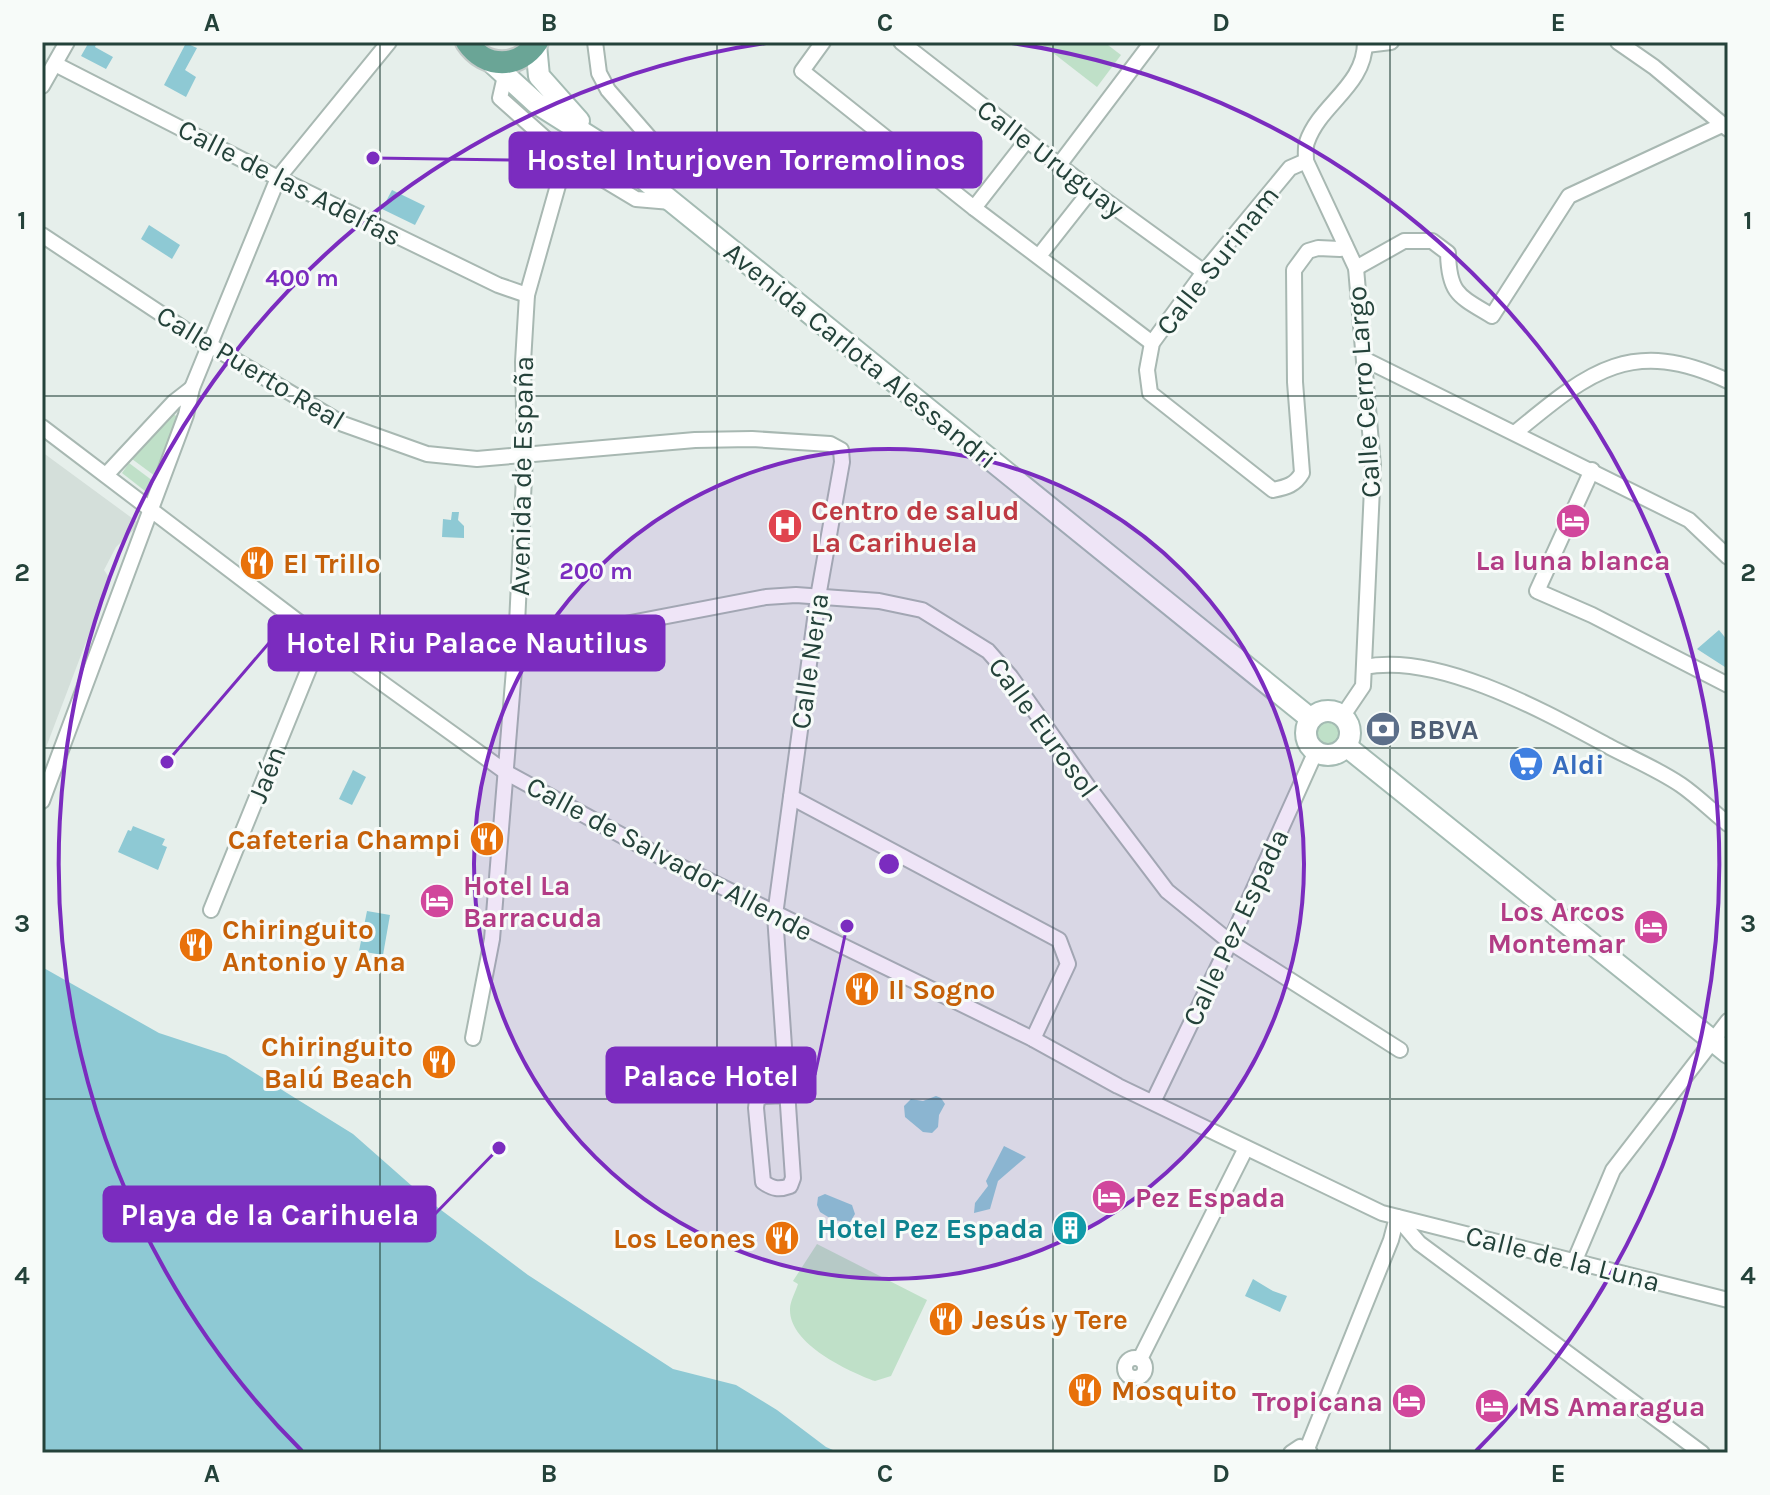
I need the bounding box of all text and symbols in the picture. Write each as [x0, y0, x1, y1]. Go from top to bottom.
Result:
text: A [204, 7, 220, 38]
text: B [541, 7, 557, 38]
text: C [877, 7, 893, 38]
text: D [1212, 7, 1230, 38]
text: E [1550, 7, 1566, 38]
street label: Calle Uruguay [971, 92, 1131, 224]
street label: Calle de las Adelfas [173, 112, 407, 253]
callout: Hostel Inturjoven Torremolinos [510, 133, 981, 187]
text: Hostel Inturjoven Torremolinos [526, 142, 966, 178]
street label: Calle Surinam [1149, 179, 1286, 341]
text: 1 [17, 205, 27, 236]
text: 1 [1743, 205, 1753, 236]
street label: Avenida Carlota Alessandri [718, 235, 1004, 476]
text: 400 m [265, 264, 339, 292]
street label: Calle Cerro Largo [1340, 285, 1387, 499]
street label: Calle Puerto Real [151, 298, 351, 437]
street label: Avenida de España [503, 356, 540, 596]
place label: Centro de salud La Carihuela [811, 494, 1020, 559]
hotel icon: La luna blanca [1554, 502, 1592, 540]
hospital icon: Centro de salud La Carihuela [766, 507, 804, 545]
restaurant icon: El Trillo [238, 544, 276, 582]
place label: La luna blanca [1475, 544, 1671, 577]
place label: El Trillo [283, 547, 381, 580]
text: 2 [14, 557, 30, 588]
text: 200 m [559, 557, 633, 585]
text: 2 [1740, 557, 1756, 588]
street label: Calle Nerja [784, 591, 835, 731]
callout: Hotel Riu Palace Nautilus [269, 616, 664, 670]
text: Hotel Riu Palace Nautilus [286, 625, 648, 661]
street label: Calle Eurosol [982, 651, 1106, 804]
bank icon: BBVA [1364, 710, 1402, 748]
place label: BBVA [1409, 713, 1479, 746]
street label: Jaén [240, 741, 293, 807]
supermarket icon: Aldi [1507, 745, 1545, 783]
place label: Aldi [1552, 748, 1604, 781]
street label: Calle de Salvador Allende [521, 769, 818, 948]
restaurant icon: Cafeteria Champi [468, 820, 506, 858]
place label: Cafeteria Champi [228, 823, 461, 856]
street label: Calle Pez Espada [1175, 824, 1295, 1031]
centre of rings [875, 850, 903, 878]
place label: Hotel La Barracuda [463, 869, 602, 934]
hotel icon: Hotel La Barracuda [418, 882, 456, 920]
place label: Los Arcos Montemar [1487, 895, 1625, 960]
text: 3 [14, 908, 30, 939]
hotel icon: Los Arcos Montemar [1632, 908, 1670, 946]
text: 3 [1740, 908, 1756, 939]
place label: Chiringuito Antonio y Ana [222, 913, 406, 978]
restaurant icon: Chiringuito Antonio y Ana [177, 926, 215, 964]
restaurant icon: Il Sogno [843, 970, 881, 1008]
place label: Il Sogno [888, 973, 995, 1006]
place label: Chiringuito Balú Beach [261, 1030, 413, 1095]
restaurant icon: Chiringuito Balú Beach [420, 1043, 458, 1081]
callout: Palace Hotel [607, 1048, 815, 1102]
text: Palace Hotel [623, 1058, 799, 1094]
hotel icon: Pez Espada [1090, 1178, 1128, 1216]
place label: Pez Espada [1135, 1181, 1285, 1214]
callout: Playa de la Carihuela [104, 1187, 435, 1241]
text: Playa de la Carihuela [121, 1197, 419, 1233]
building icon: Hotel Pez Espada [1051, 1209, 1089, 1247]
place label: Hotel Pez Espada [817, 1212, 1044, 1245]
street label: Calle de la Luna [1462, 1218, 1663, 1299]
restaurant icon: Los Leones [763, 1219, 801, 1257]
place label: Los Leones [613, 1222, 756, 1255]
text: 4 [14, 1260, 30, 1291]
text: 4 [1740, 1260, 1756, 1291]
restaurant icon: Jesús y Tere [927, 1300, 965, 1338]
place label: Jesús y Tere [972, 1303, 1128, 1336]
restaurant icon: Mosquito [1066, 1371, 1104, 1409]
place label: Mosquito [1111, 1374, 1237, 1407]
hotel icon: Tropicana [1390, 1382, 1428, 1420]
place label: Tropicana [1252, 1385, 1383, 1418]
hotel icon: MS Amaragua [1473, 1387, 1511, 1425]
place label: MS Amaragua [1518, 1390, 1706, 1423]
text: A [204, 1458, 220, 1489]
text: B [541, 1458, 557, 1489]
text: C [877, 1458, 893, 1489]
text: D [1212, 1458, 1230, 1489]
text: E [1550, 1458, 1566, 1489]

